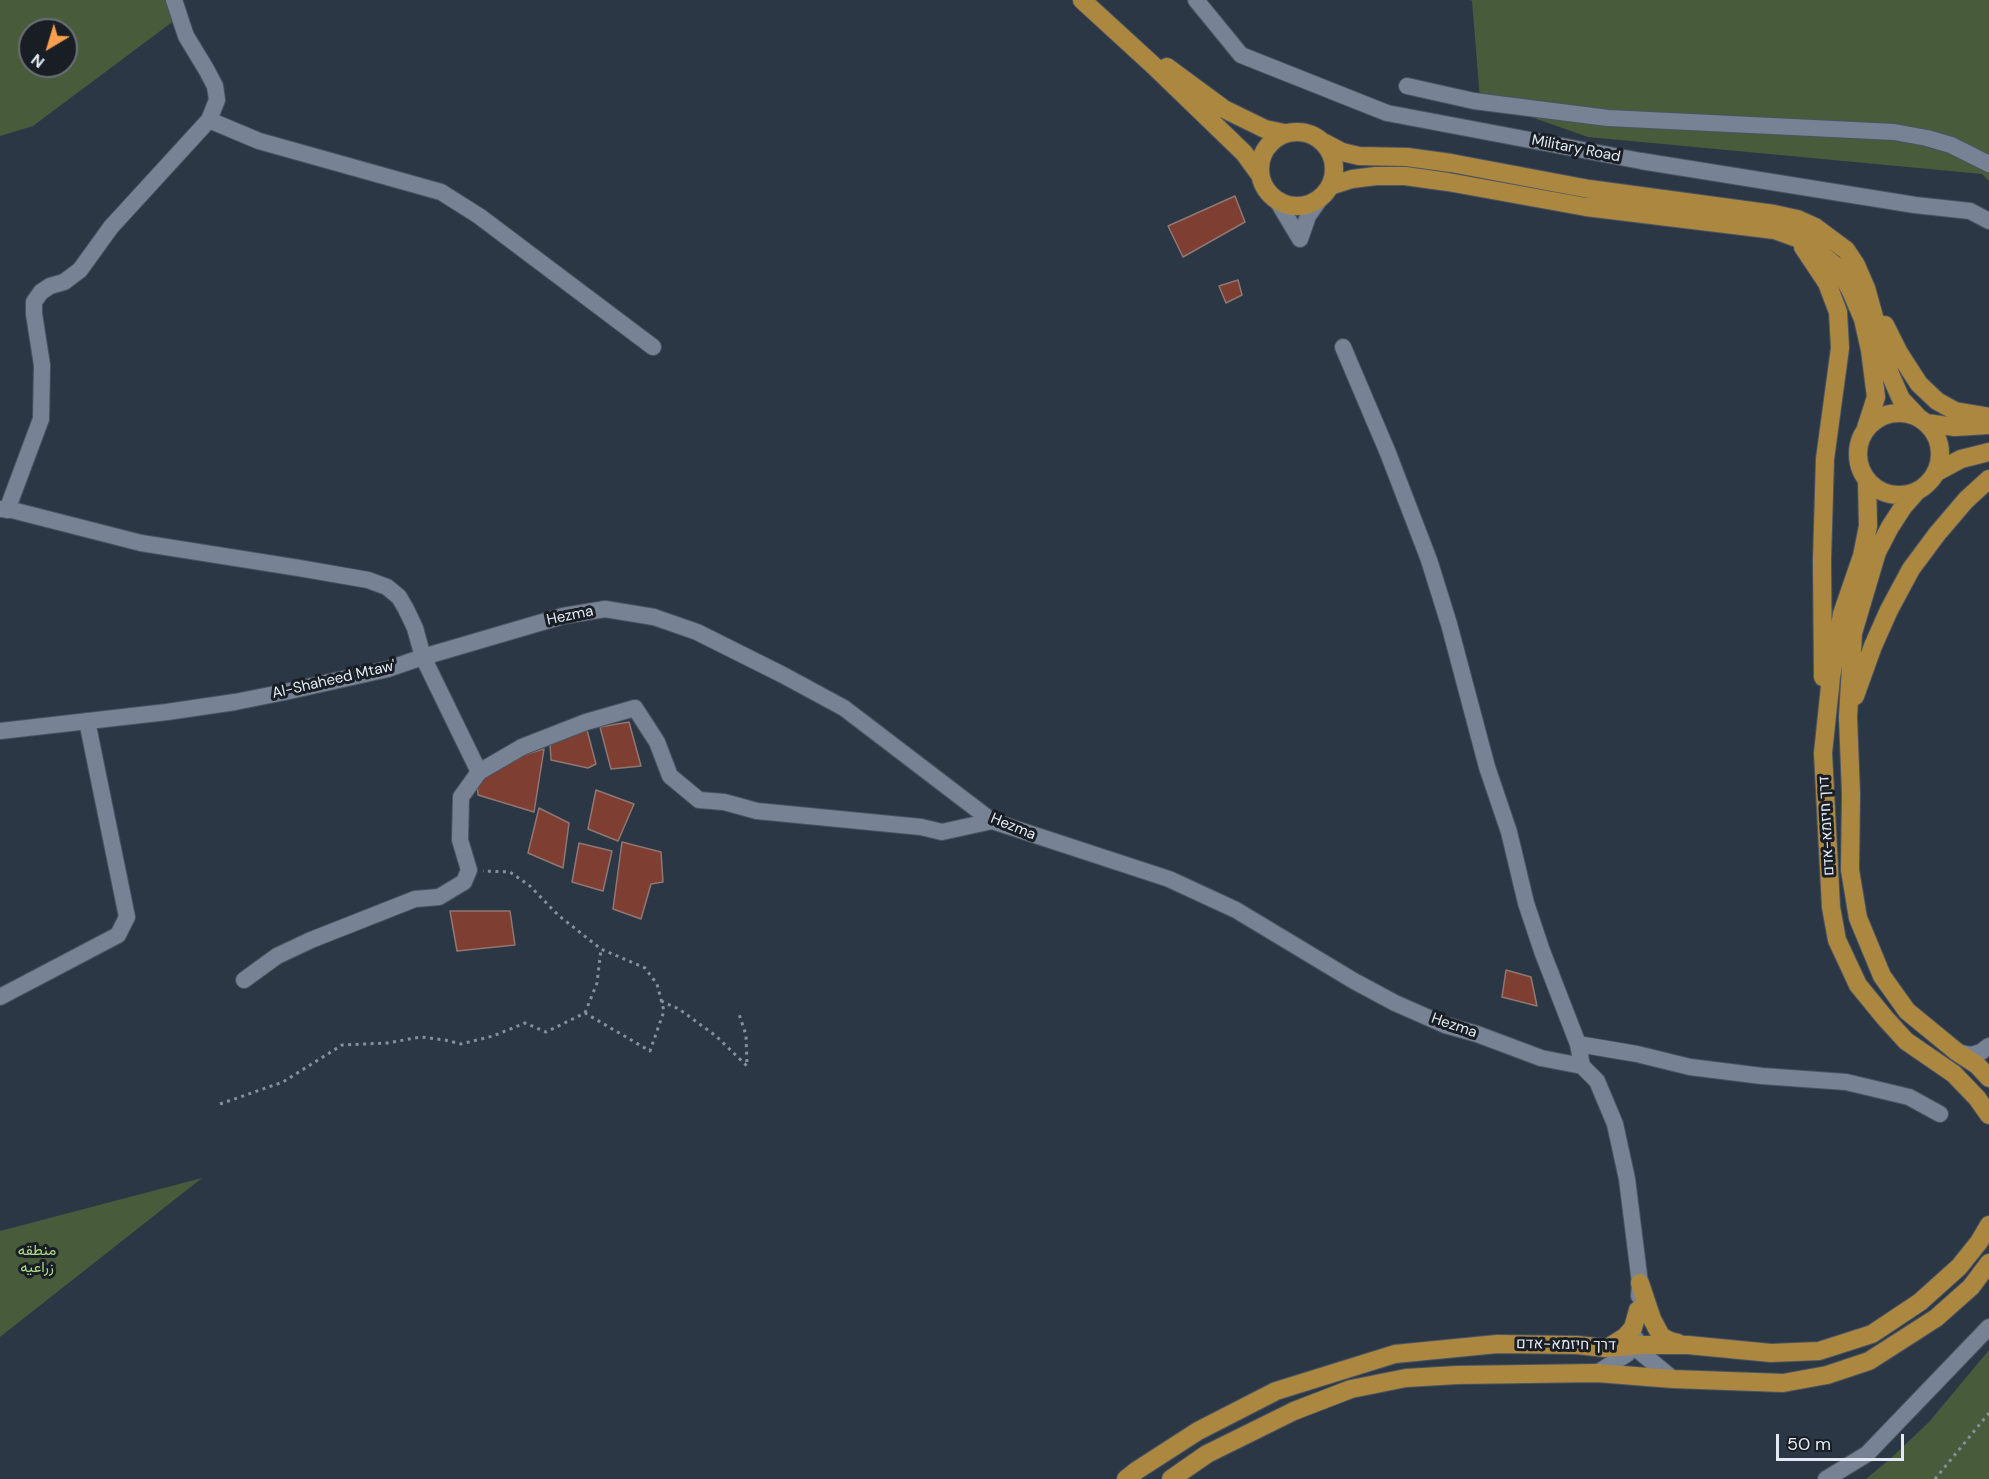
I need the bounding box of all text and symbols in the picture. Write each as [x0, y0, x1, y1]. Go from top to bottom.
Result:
north arrow [18, 18, 78, 78]
text: N [27, 49, 49, 73]
street label: Military Road [1530, 132, 1622, 166]
street label: Hezma [545, 602, 595, 630]
street label: Al-Shaheed Mtaw' [270, 657, 398, 703]
street label: דרך חיזמא-אדם [1815, 776, 1839, 876]
street label: Hezma [988, 810, 1038, 844]
street label: Hezma [1429, 1010, 1479, 1042]
park label: منطقه زراعيه [18, 1242, 56, 1277]
street label: דרך חיזמא-אדם [1516, 1335, 1616, 1355]
scale bar [1779, 1422, 1906, 1460]
text: 50 m [1787, 1432, 1831, 1456]

